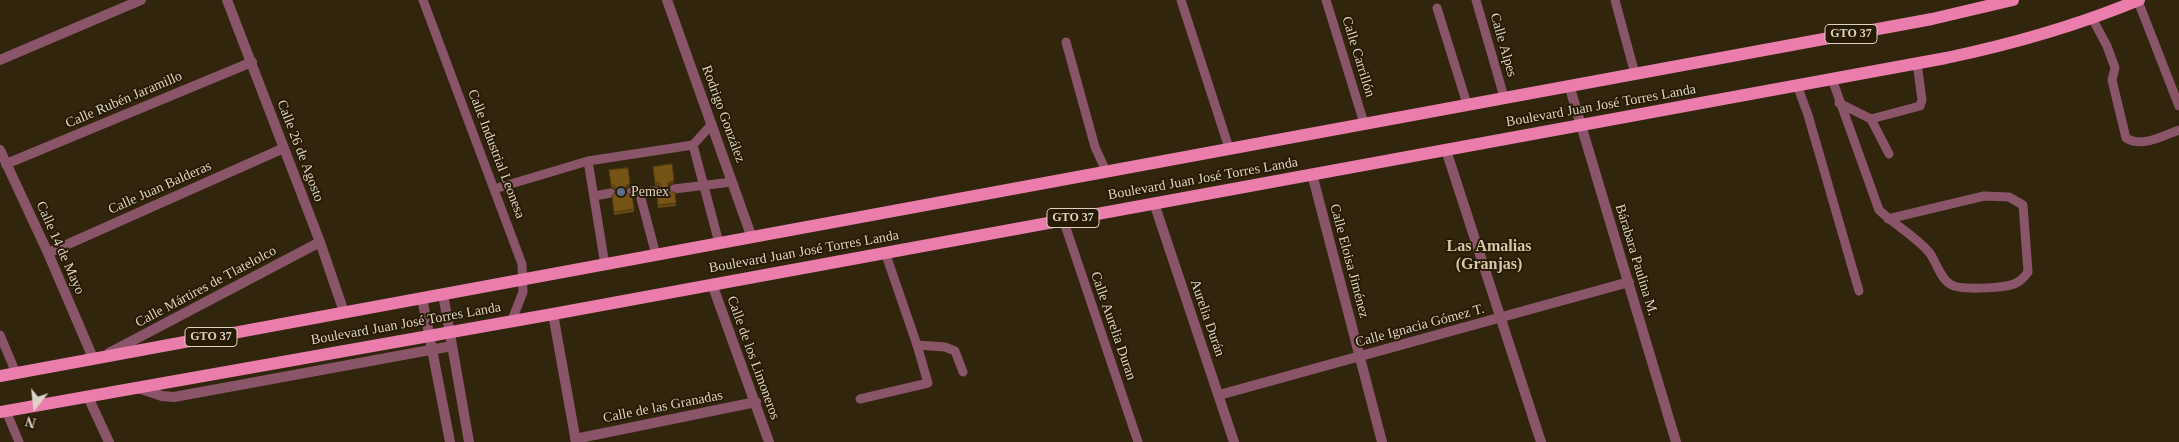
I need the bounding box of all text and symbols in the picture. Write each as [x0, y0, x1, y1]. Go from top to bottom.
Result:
street label: Calle Alpes [1486, 11, 1520, 79]
street label: Calle Carrillón [1338, 15, 1378, 99]
road number: GTO 37 [1825, 24, 1877, 44]
street label: Rodrigo González [698, 63, 748, 165]
street label: Calle Rubén Jaramillo [63, 68, 185, 132]
street label: Boulevard Juan José Torres Landa [1505, 81, 1697, 131]
street label: Calle Industrial Leonesa [464, 87, 528, 221]
street label: Calle 26 de Agosto [273, 98, 327, 204]
street label: Boulevard Juan José Torres Landa [1107, 154, 1299, 204]
street label: Calle Juan Balderas [106, 158, 214, 218]
place label: Pemex [631, 184, 669, 200]
marker: Pemex [615, 186, 627, 198]
street label: Calle 14 de Mayo [32, 199, 88, 297]
street label: Calle Eloisa Jiménez [1326, 202, 1372, 320]
street label: Bárabara Paulina M. [1611, 202, 1661, 318]
road number: GTO 37 [1047, 208, 1099, 228]
street label: Boulevard Juan José Torres Landa [708, 227, 900, 277]
district label: Las Amalias (Granjas) [1447, 237, 1531, 275]
street label: Calle Mártires de Tlatelolco [133, 243, 279, 331]
street label: Calle Aurelia Duran [1087, 270, 1139, 382]
street label: Aurelia Durán [1186, 277, 1228, 359]
street label: Calle de los Limoneros [723, 294, 783, 422]
street label: Boulevard Juan José Torres Landa [310, 299, 502, 349]
street label: Calle Ignacia Gómez T. [1354, 301, 1486, 351]
road number: GTO 37 [185, 328, 237, 347]
north arrow [10, 382, 60, 432]
street label: Calle de las Granadas [602, 387, 724, 427]
text: N [24, 413, 38, 431]

